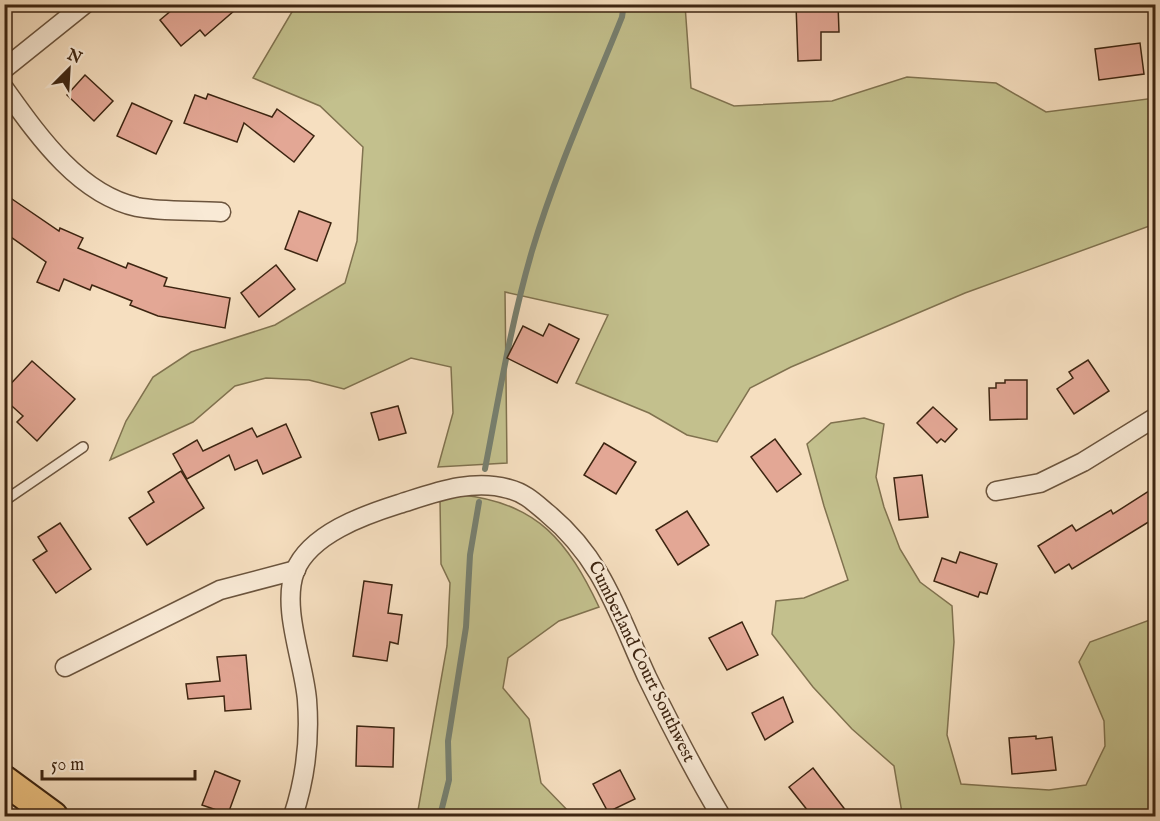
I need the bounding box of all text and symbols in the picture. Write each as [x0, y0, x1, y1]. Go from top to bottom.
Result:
north arrow [39, 39, 99, 99]
text: N [63, 45, 85, 69]
street label: Cumberland Court Southwest [582, 558, 700, 766]
scale bar [42, 743, 195, 781]
text: 50 m [51, 754, 84, 777]

